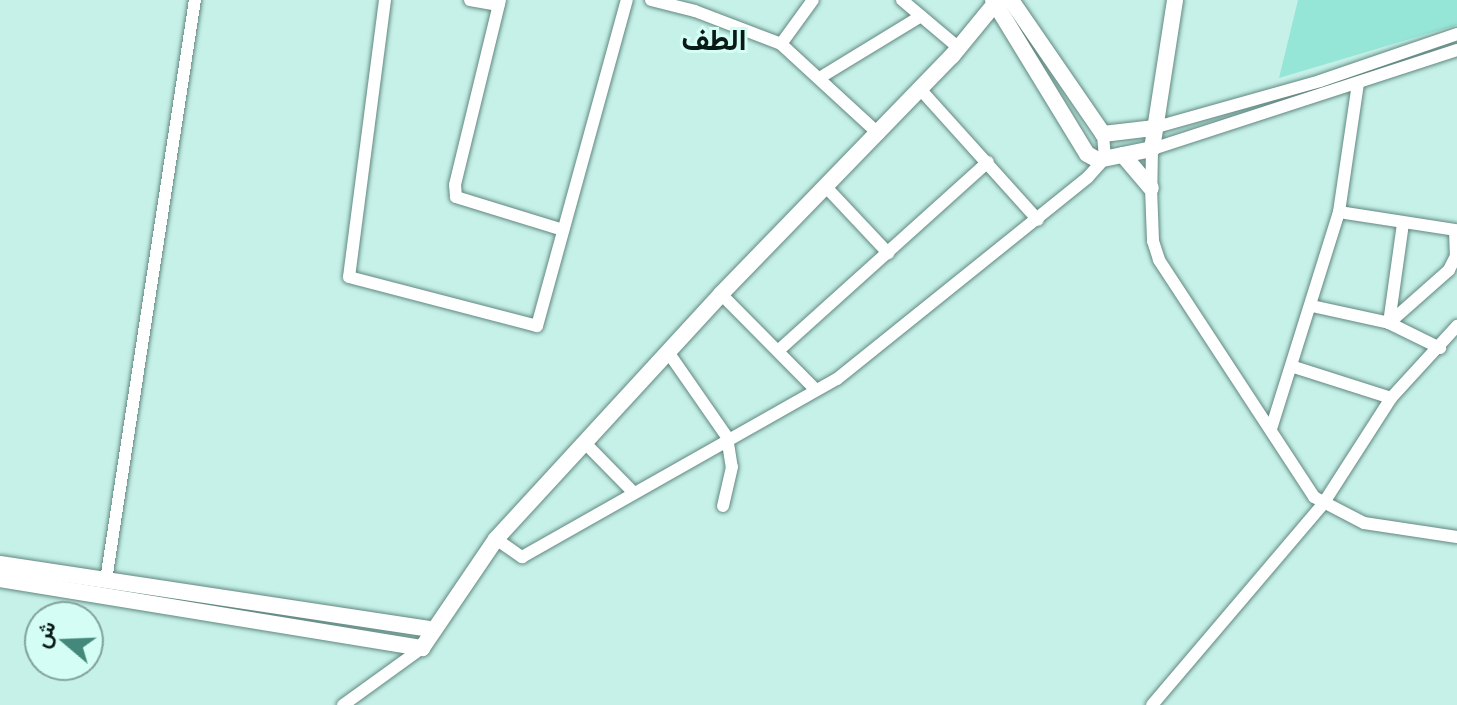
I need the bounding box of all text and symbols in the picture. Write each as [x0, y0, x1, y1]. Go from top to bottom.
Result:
district label: الطف [681, 21, 747, 57]
north arrow [24, 601, 104, 681]
text: ش [25, 616, 62, 651]

